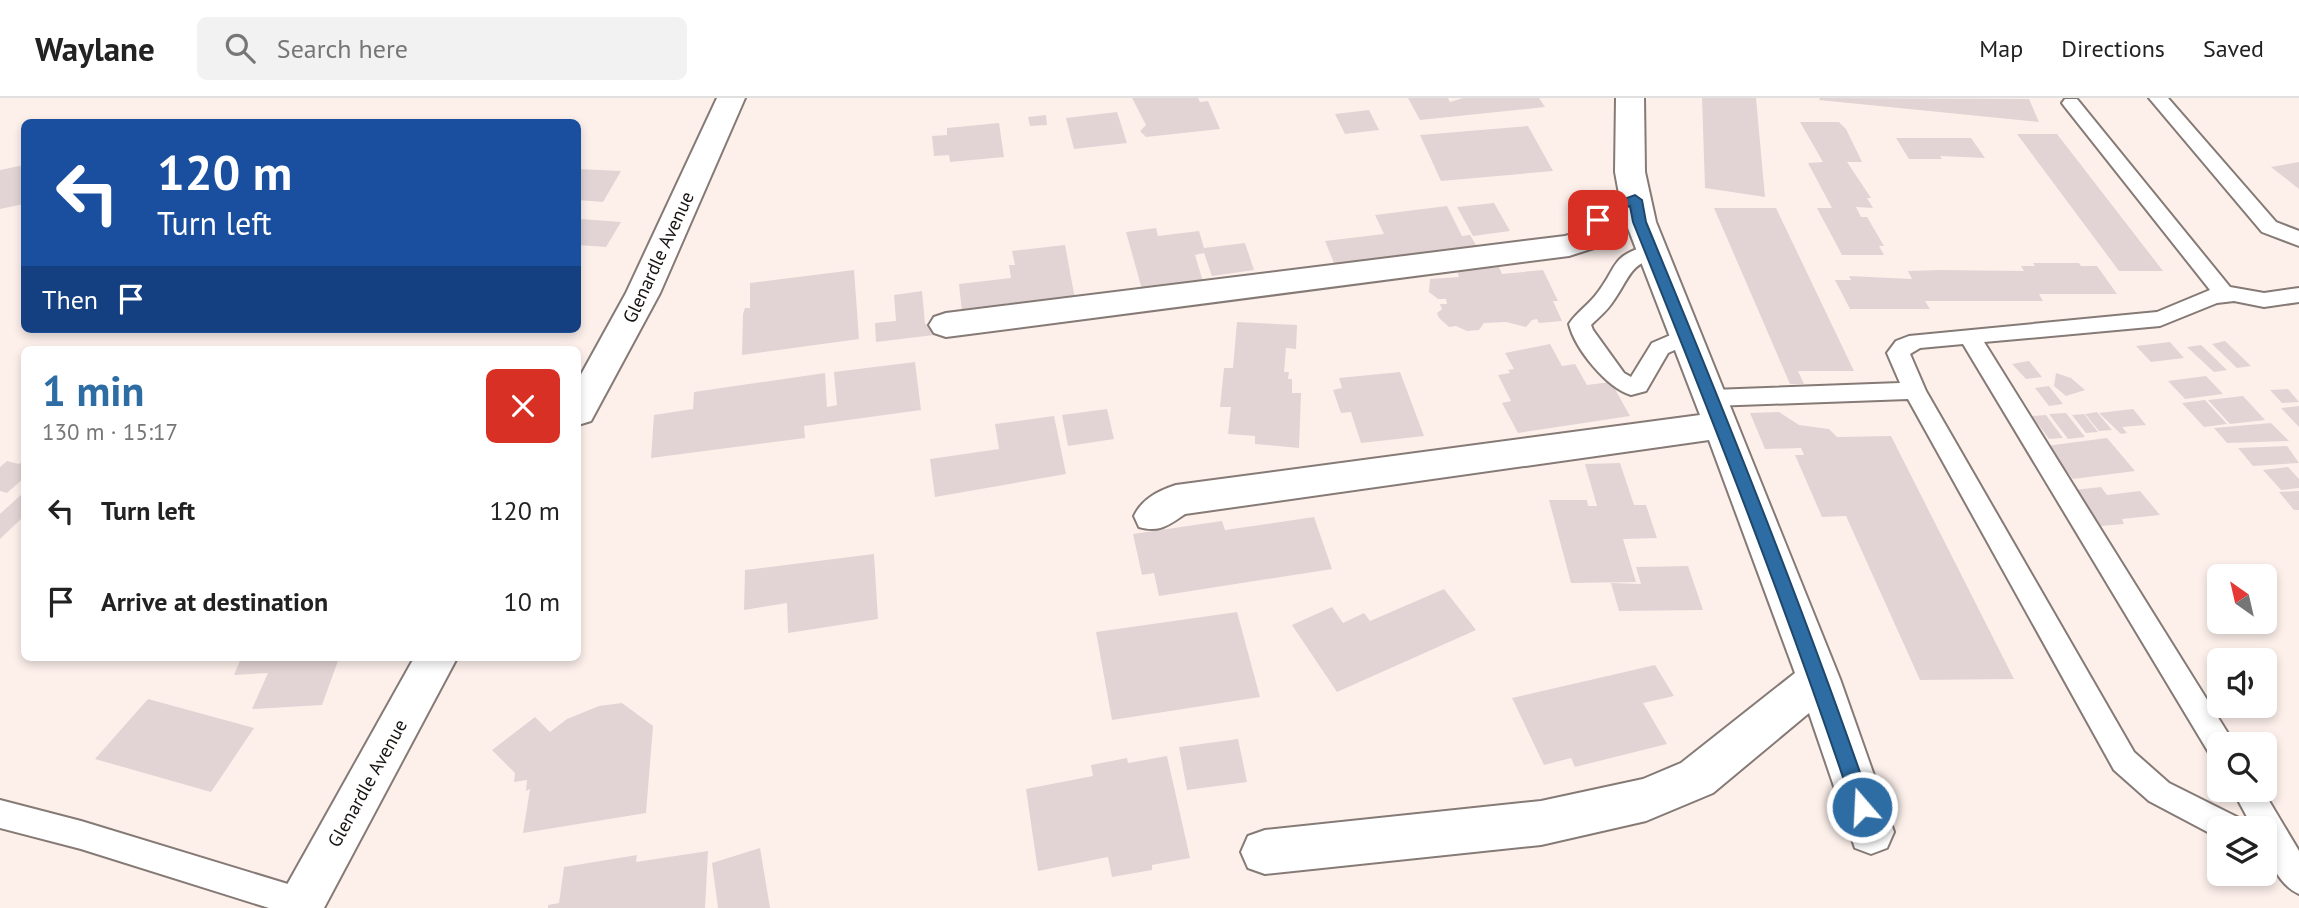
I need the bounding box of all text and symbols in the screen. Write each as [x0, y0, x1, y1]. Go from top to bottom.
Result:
search box [197, 17, 687, 80]
text: Waylane [35, 27, 155, 70]
icon: search [221, 29, 259, 67]
text: Search here [277, 32, 408, 65]
text: Map [1979, 33, 2023, 64]
text: Directions [2061, 33, 2165, 64]
text: Saved [2203, 33, 2264, 64]
text: 120 m [157, 140, 292, 204]
icon: left [42, 147, 133, 238]
street label: Glenardle Avenue [617, 187, 699, 327]
pin [1568, 190, 1628, 250]
icon: arrive [1579, 201, 1617, 239]
text: Turn left [157, 202, 272, 244]
icon: arrive [112, 280, 150, 318]
text: Then [42, 283, 98, 316]
text: 1 min [42, 363, 144, 418]
button: close [486, 369, 560, 443]
text: 130 m · 15:17 [42, 417, 178, 446]
icon: left [42, 492, 80, 530]
text: Turn left [101, 494, 195, 527]
text: 120 m [489, 494, 560, 527]
north arrow [2207, 564, 2277, 634]
map controls [2207, 564, 2277, 886]
icon: arrive [42, 583, 80, 621]
text: Arrive at destination [101, 585, 328, 618]
text: 10 m [504, 585, 560, 618]
button: sound [2207, 648, 2277, 718]
street label: Glenardle Avenue [322, 715, 412, 851]
button: search [2207, 732, 2277, 802]
position arrow [1825, 770, 1899, 844]
button: layers [2207, 816, 2277, 886]

